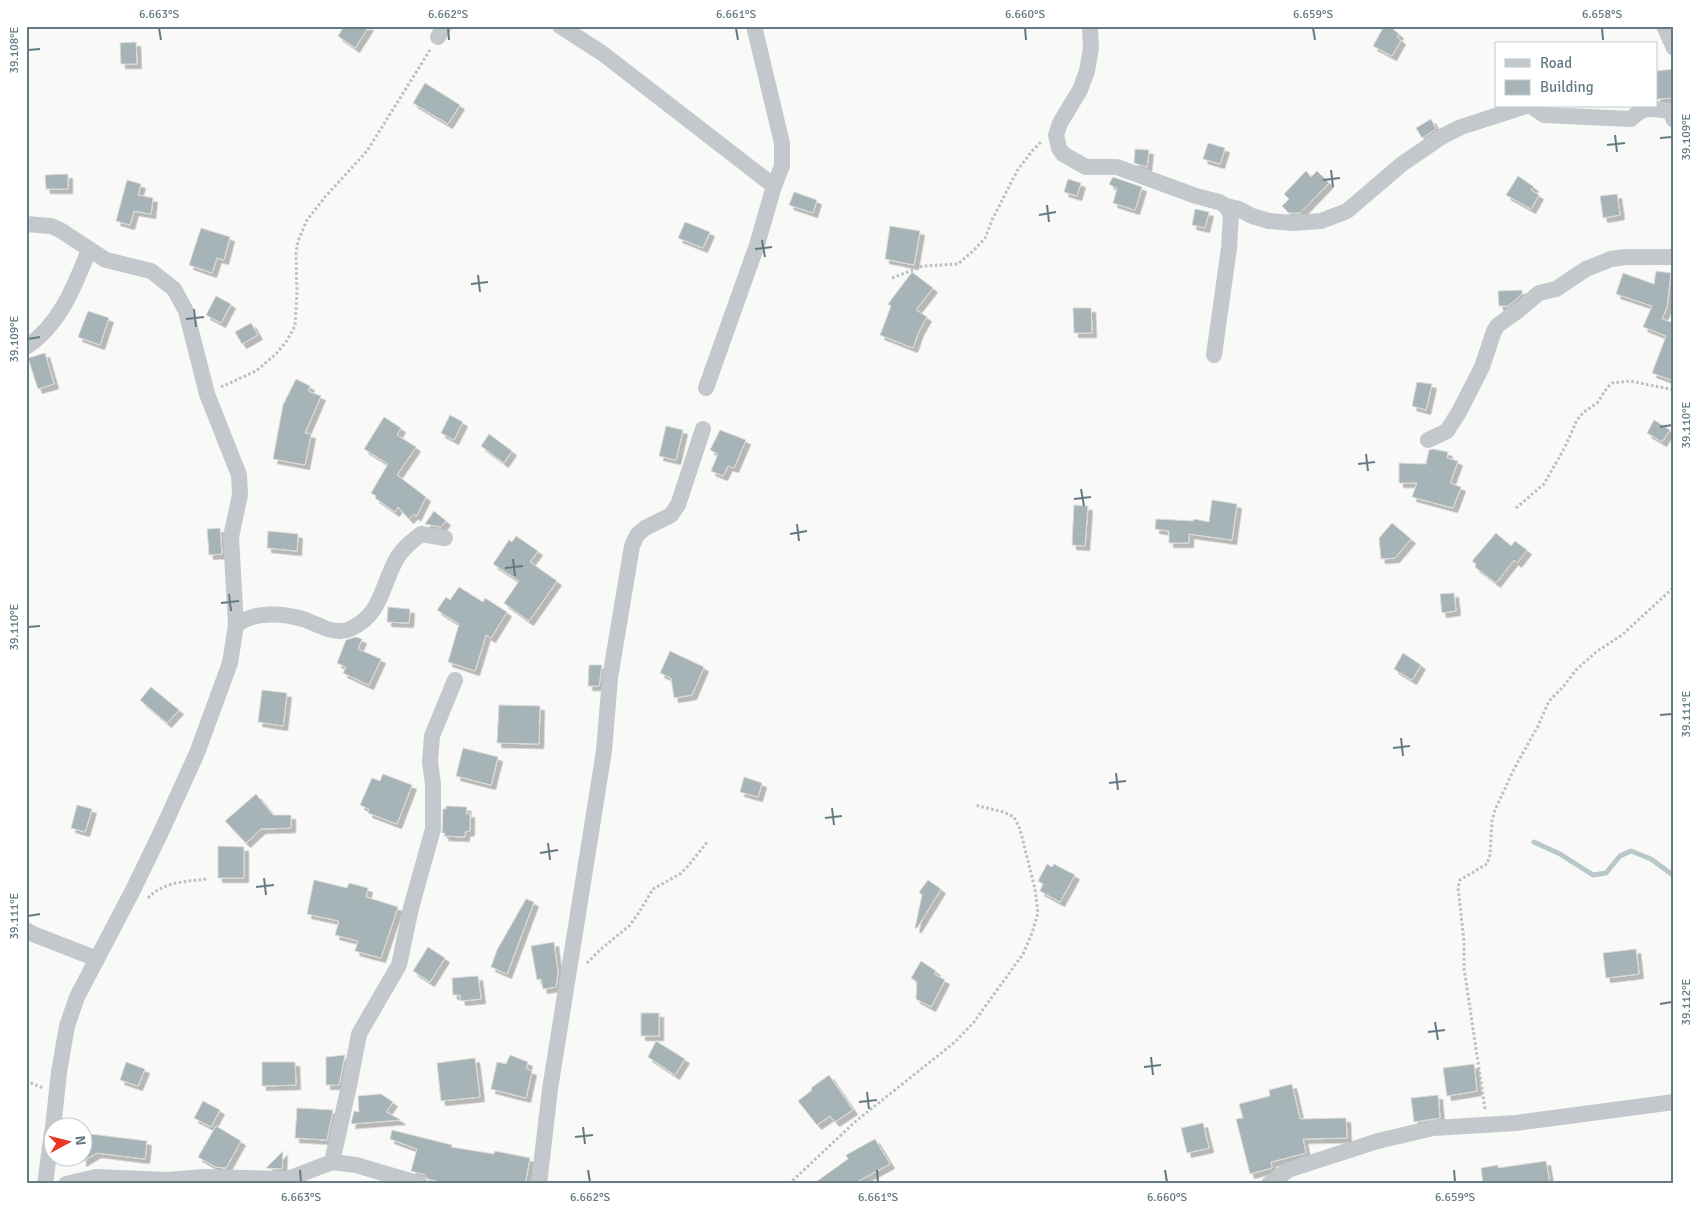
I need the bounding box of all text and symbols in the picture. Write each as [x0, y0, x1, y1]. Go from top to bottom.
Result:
text: 6.663°S [139, 7, 179, 22]
text: 6.662°S [428, 7, 468, 22]
text: 6.661°S [716, 7, 756, 22]
text: 6.660°S [1005, 7, 1045, 22]
text: 6.659°S [1293, 7, 1333, 22]
text: 6.658°S [1582, 7, 1622, 22]
text: 39.108°E [7, 26, 22, 73]
legend [1495, 42, 1658, 108]
text: Road [1540, 54, 1572, 72]
text: Building [1540, 78, 1594, 96]
text: 39.109°E [1679, 113, 1694, 160]
text: 39.109°E [7, 315, 22, 362]
text: 39.110°E [1679, 401, 1694, 448]
text: 39.110°E [7, 603, 22, 650]
text: 39.111°E [1679, 690, 1694, 737]
text: 39.111°E [7, 892, 22, 939]
text: 39.112°E [1679, 978, 1694, 1025]
north arrow [42, 1118, 92, 1168]
text: N [71, 1135, 89, 1146]
text: 6.663°S [281, 1190, 321, 1205]
text: 6.662°S [570, 1190, 610, 1205]
text: 6.661°S [858, 1190, 898, 1205]
text: 6.660°S [1147, 1190, 1187, 1205]
text: 6.659°S [1435, 1190, 1475, 1205]

